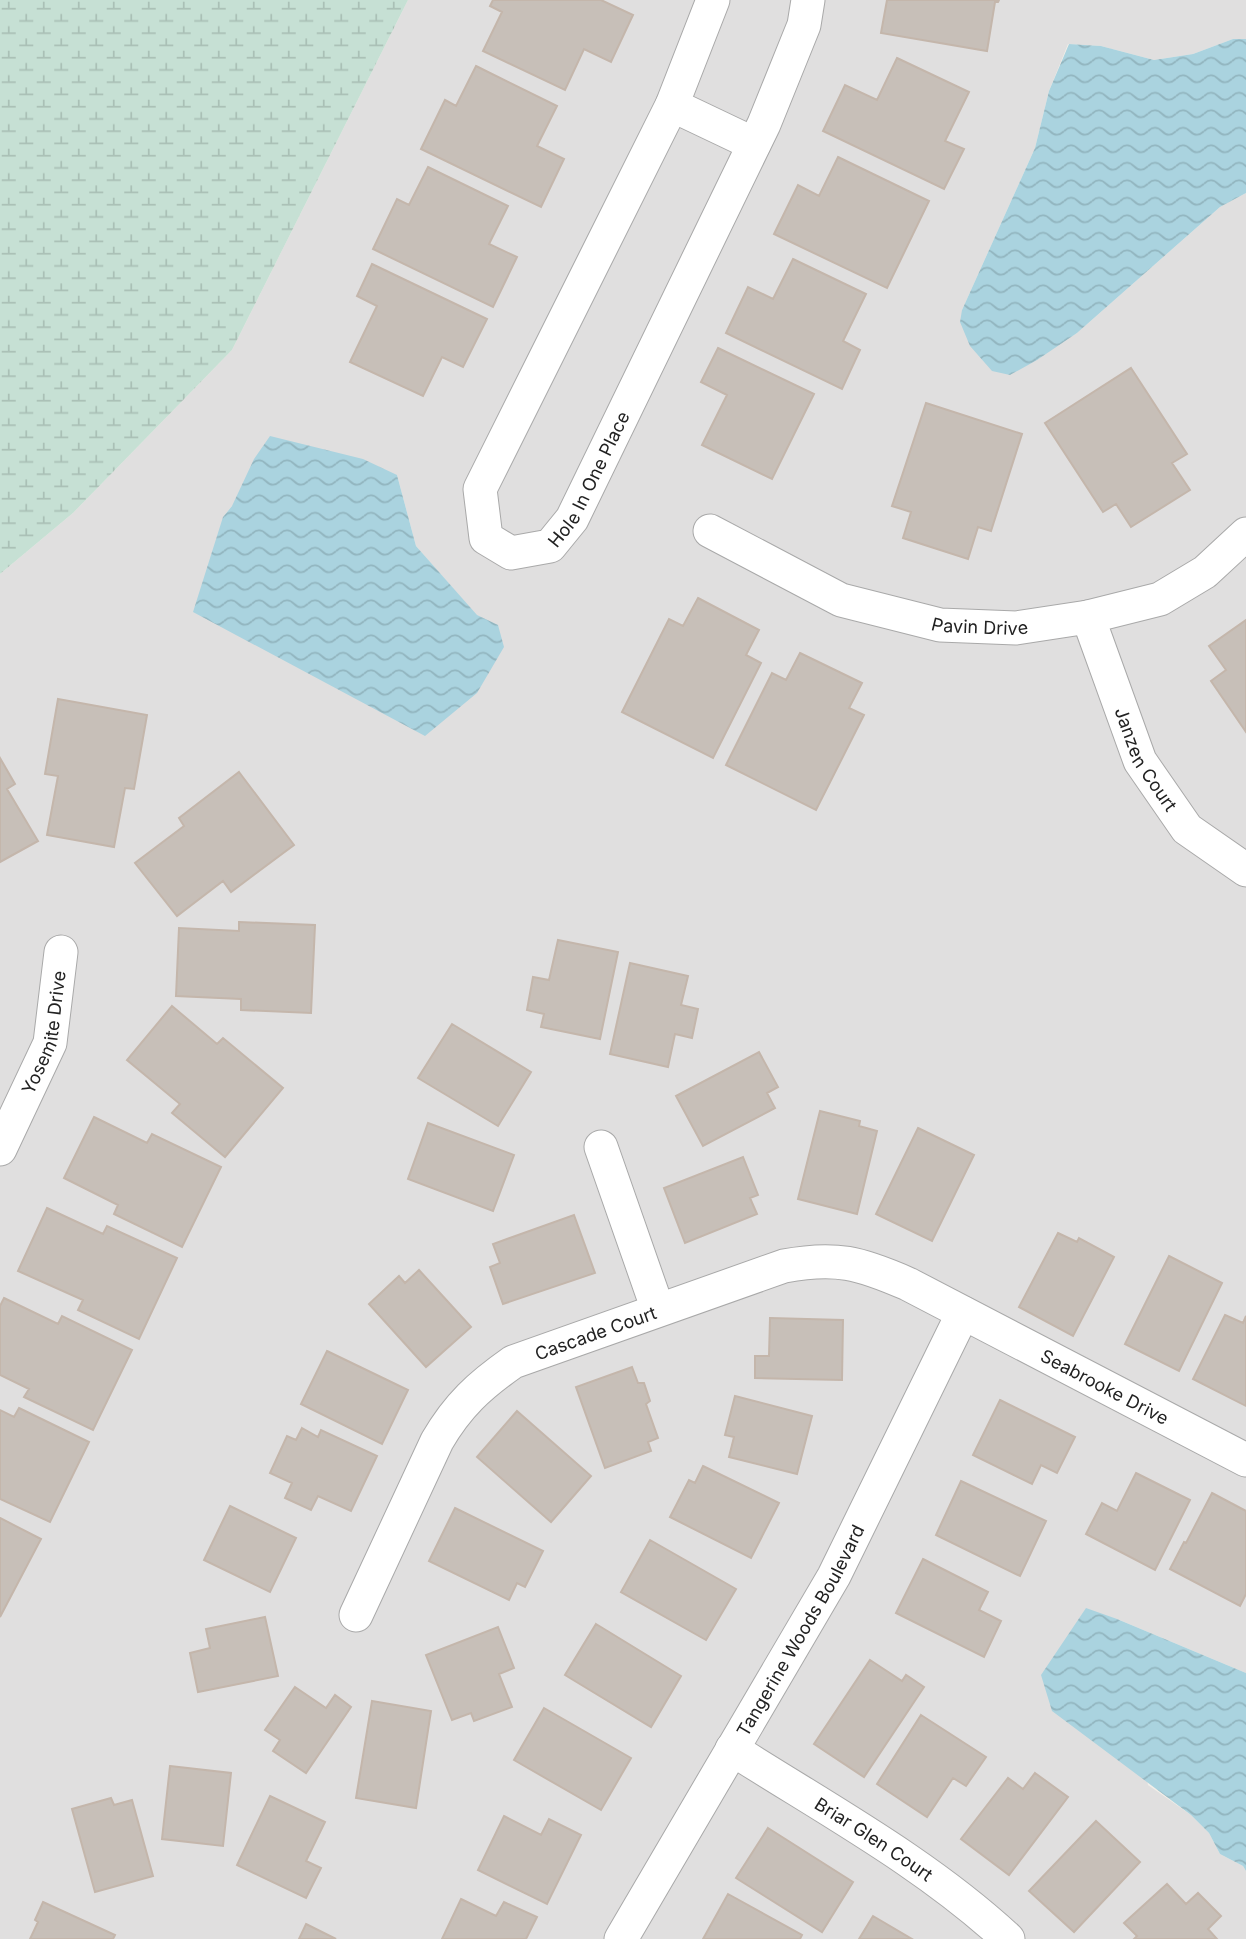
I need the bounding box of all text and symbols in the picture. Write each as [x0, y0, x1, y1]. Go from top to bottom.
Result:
street label: Hole In One Place [543, 408, 633, 551]
street label: Pavin Drive [929, 613, 1029, 639]
street label: Janzen Court [1111, 704, 1182, 815]
street label: Yosemite Drive [17, 970, 69, 1097]
street label: Cascade Court [532, 1302, 659, 1364]
street label: Seabrooke Drive [1037, 1345, 1172, 1428]
street label: Tangerine Woods Boulevard [732, 1521, 868, 1740]
street label: Briar Glen Court [811, 1793, 937, 1885]

